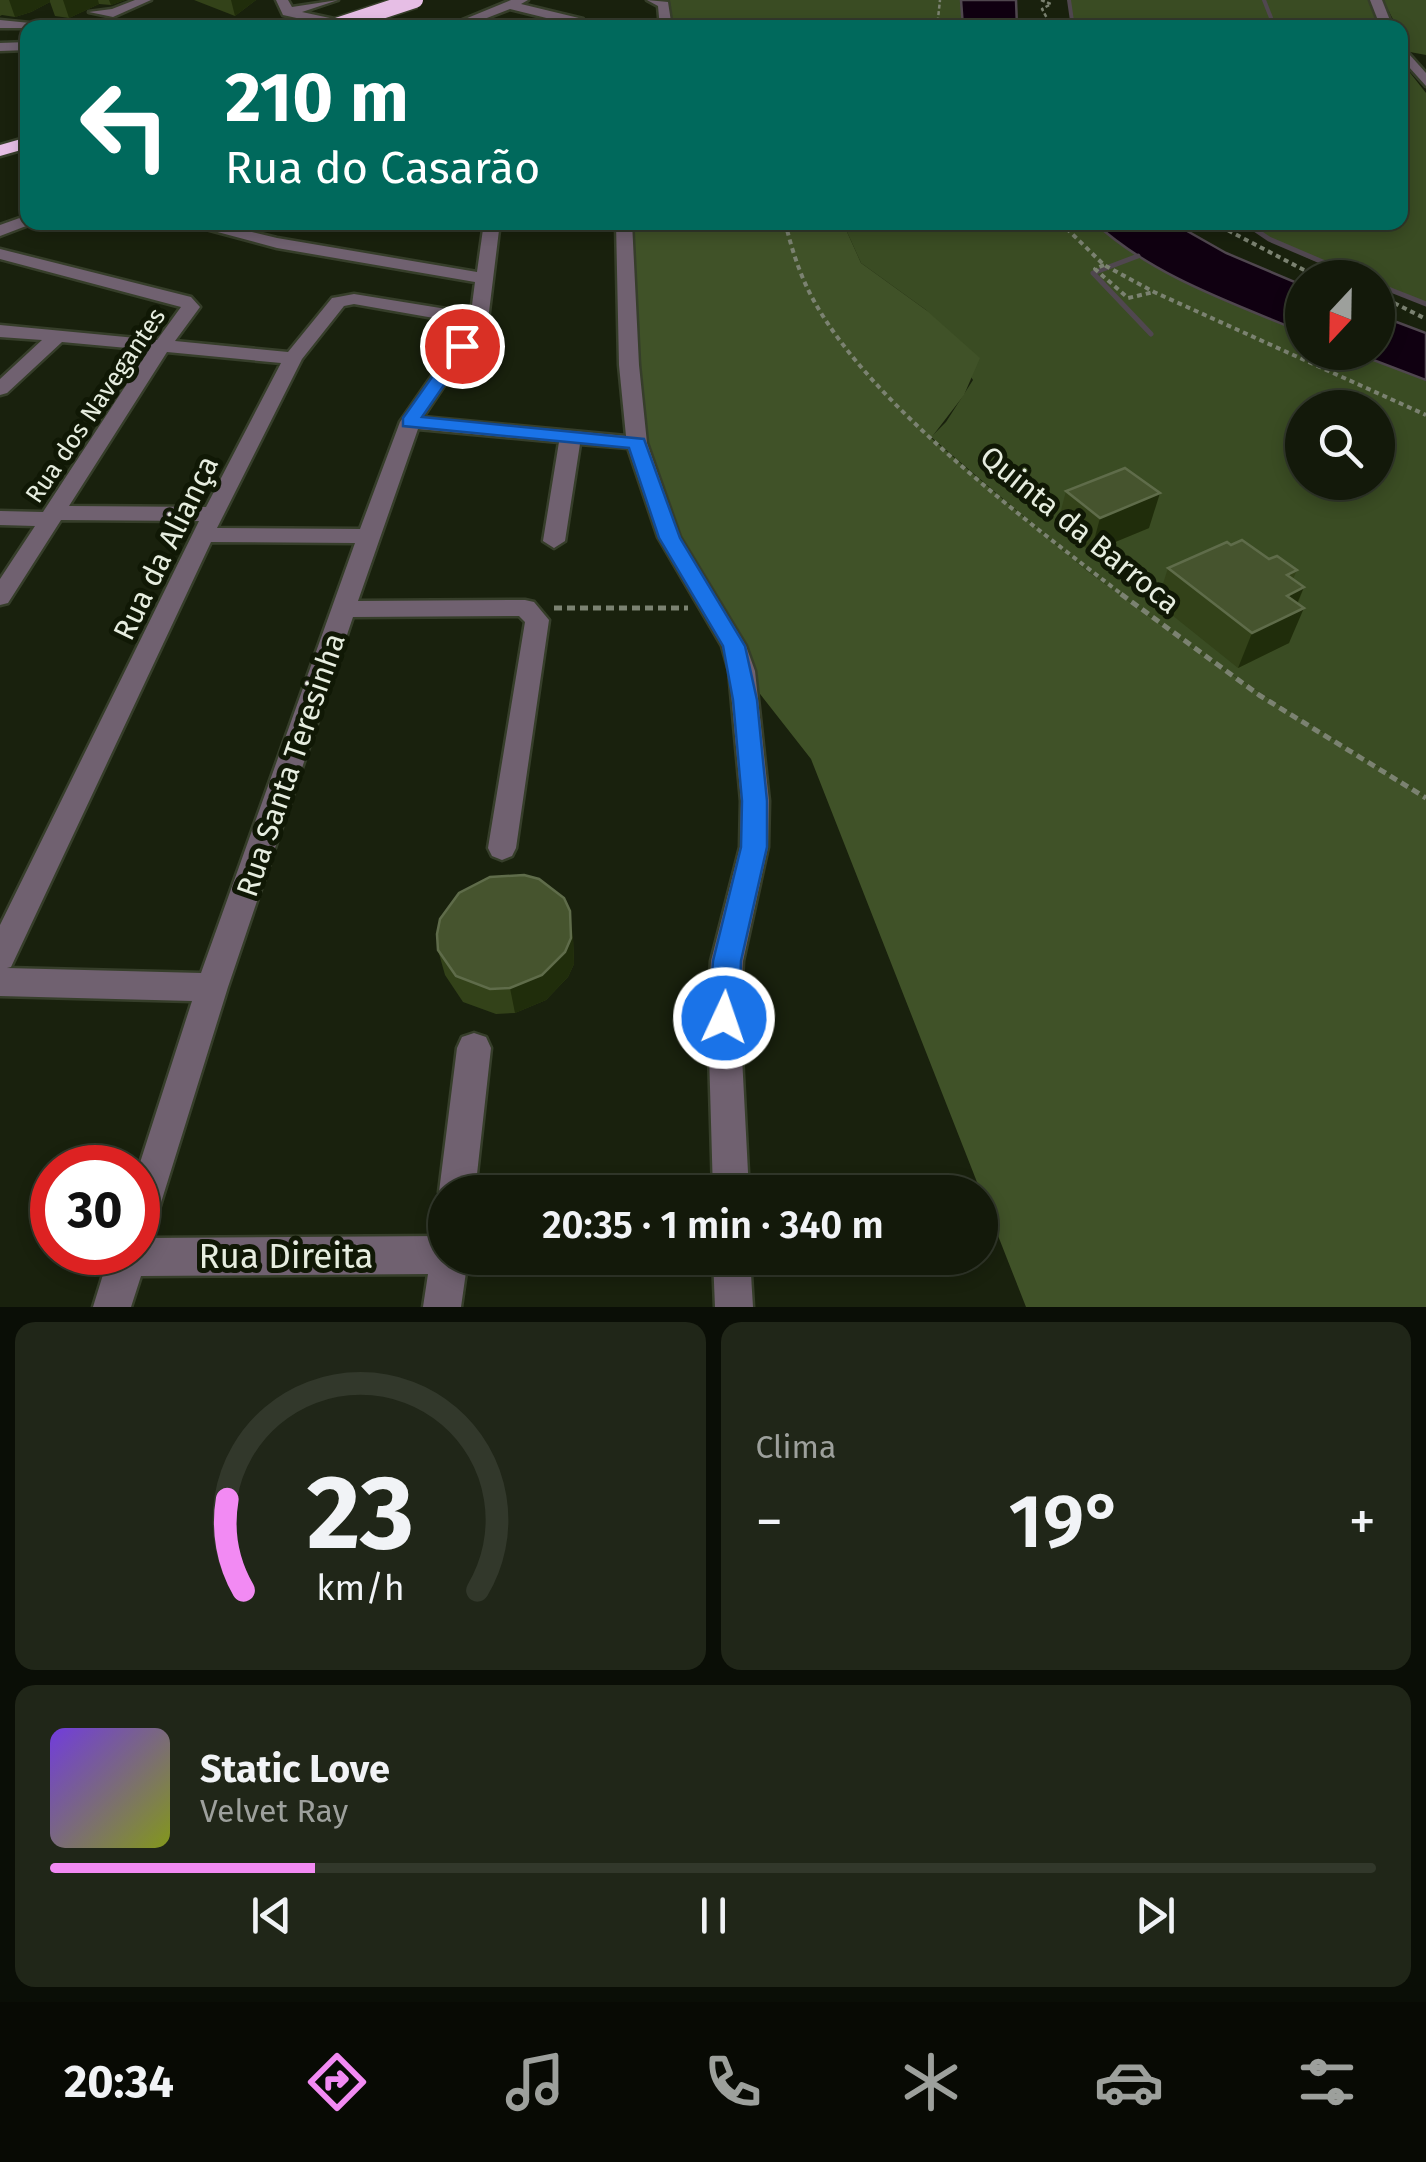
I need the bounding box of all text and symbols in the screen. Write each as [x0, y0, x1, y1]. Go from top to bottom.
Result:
text: 210 m [225, 56, 409, 140]
icon: left [60, 60, 190, 190]
text: Rua do Casarão [225, 141, 540, 195]
north arrow [1285, 260, 1395, 370]
map controls [1285, 260, 1395, 500]
street label: Rua dos Navegantes [19, 302, 172, 509]
pin [420, 304, 505, 389]
icon: arrive [435, 319, 490, 374]
button: search [1285, 390, 1395, 500]
street label: Quinta da Barroca [973, 439, 1187, 621]
street label: Rua da Aliança [106, 450, 226, 646]
street label: Rua Santa Teresinha [229, 629, 353, 901]
position arrow [672, 966, 776, 1070]
speed limit sign: 30 [30, 1145, 160, 1275]
text: 20:35 · 1 min · 340 m [542, 1202, 884, 1248]
street label: Rua Direita [198, 1235, 374, 1277]
text: Clima [756, 1428, 836, 1466]
text: 23 [307, 1451, 414, 1576]
text: 19° [1008, 1477, 1123, 1567]
text: − [756, 1489, 783, 1555]
text: + [1349, 1489, 1376, 1555]
text: km/h [316, 1567, 404, 1609]
text: Static Love [200, 1746, 390, 1792]
text: Velvet Ray [200, 1792, 348, 1830]
icon: previous [244, 1888, 299, 1943]
icon: pause [686, 1888, 741, 1943]
icon: next [1128, 1888, 1183, 1943]
icon: directions [302, 2047, 372, 2117]
icon: music [500, 2047, 570, 2117]
icon: phone [698, 2047, 768, 2117]
icon: climate [896, 2047, 966, 2117]
icon: car [1094, 2047, 1164, 2117]
icon: filters [1292, 2047, 1362, 2117]
text: 20:34 [64, 2055, 174, 2109]

